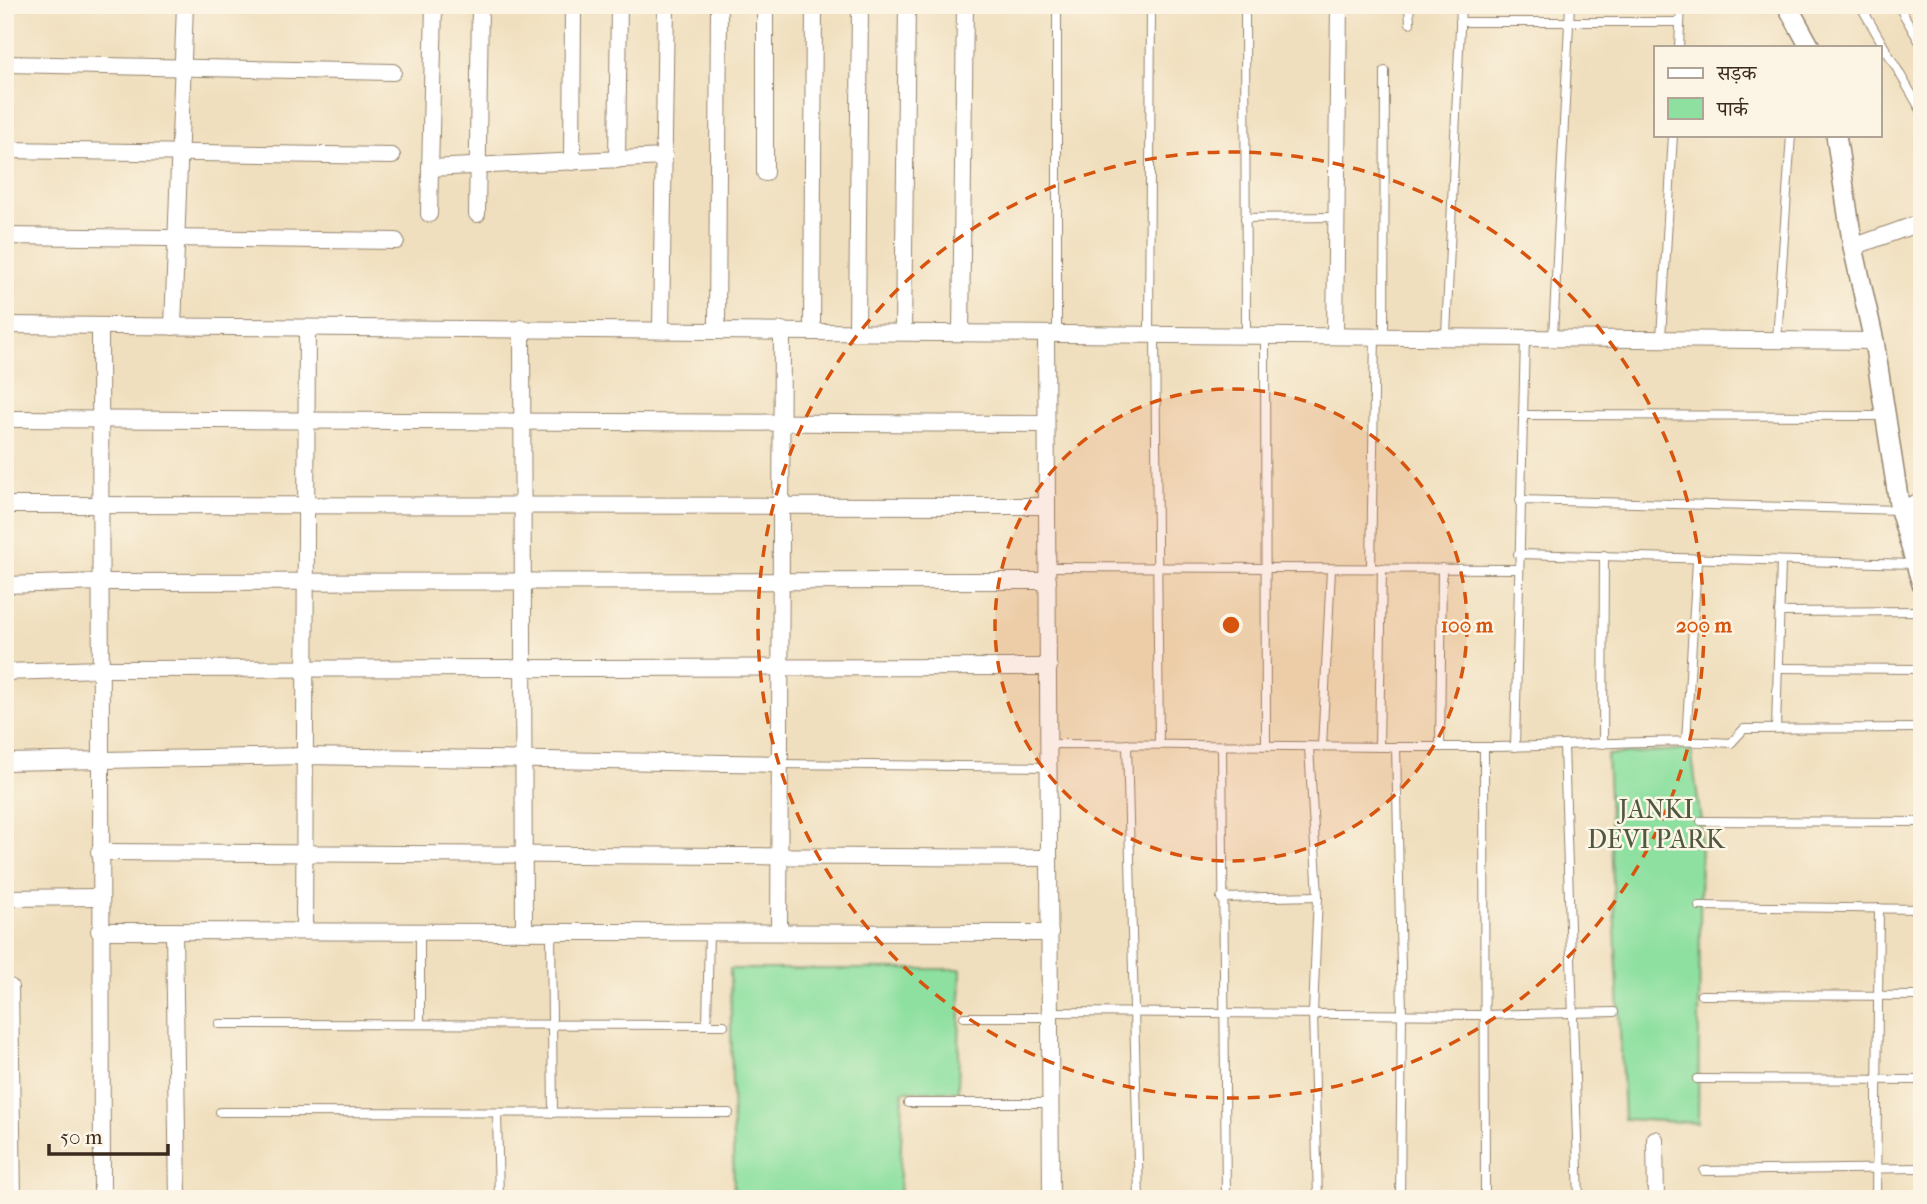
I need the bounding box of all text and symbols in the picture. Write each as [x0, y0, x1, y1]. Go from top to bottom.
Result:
legend [1654, 46, 1882, 136]
text: सड़क [1716, 61, 1757, 85]
text: पार्क [1716, 97, 1749, 121]
centre of rings [1219, 613, 1243, 637]
text: 100 m [1441, 613, 1494, 637]
text: 200 m [1676, 613, 1733, 637]
park label: JANKI DEVI PARK [1587, 794, 1726, 855]
scale bar [49, 1113, 168, 1157]
text: 50 m [60, 1125, 103, 1149]

